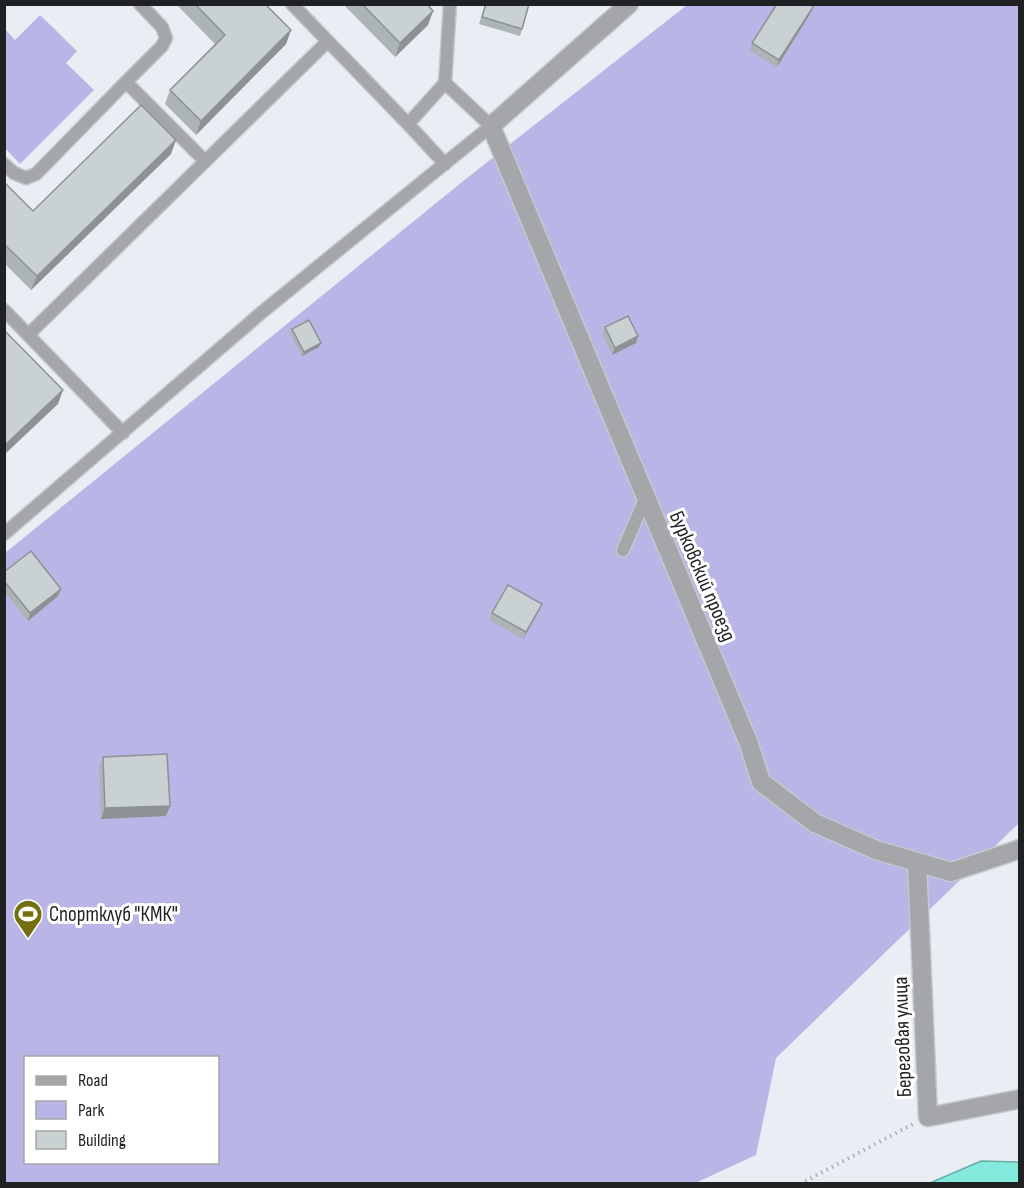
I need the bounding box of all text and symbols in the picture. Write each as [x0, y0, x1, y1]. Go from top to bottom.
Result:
street label: Бурковский проезд [664, 507, 741, 645]
sports icon: Спортклуб "КМК" [12, 898, 44, 940]
place label: Спортклуб "КМК" [49, 902, 178, 927]
street label: Береговая улица [888, 976, 917, 1098]
legend [24, 1056, 219, 1164]
text: Road [78, 1070, 108, 1091]
text: Park [78, 1100, 104, 1121]
text: Building [78, 1130, 126, 1151]

